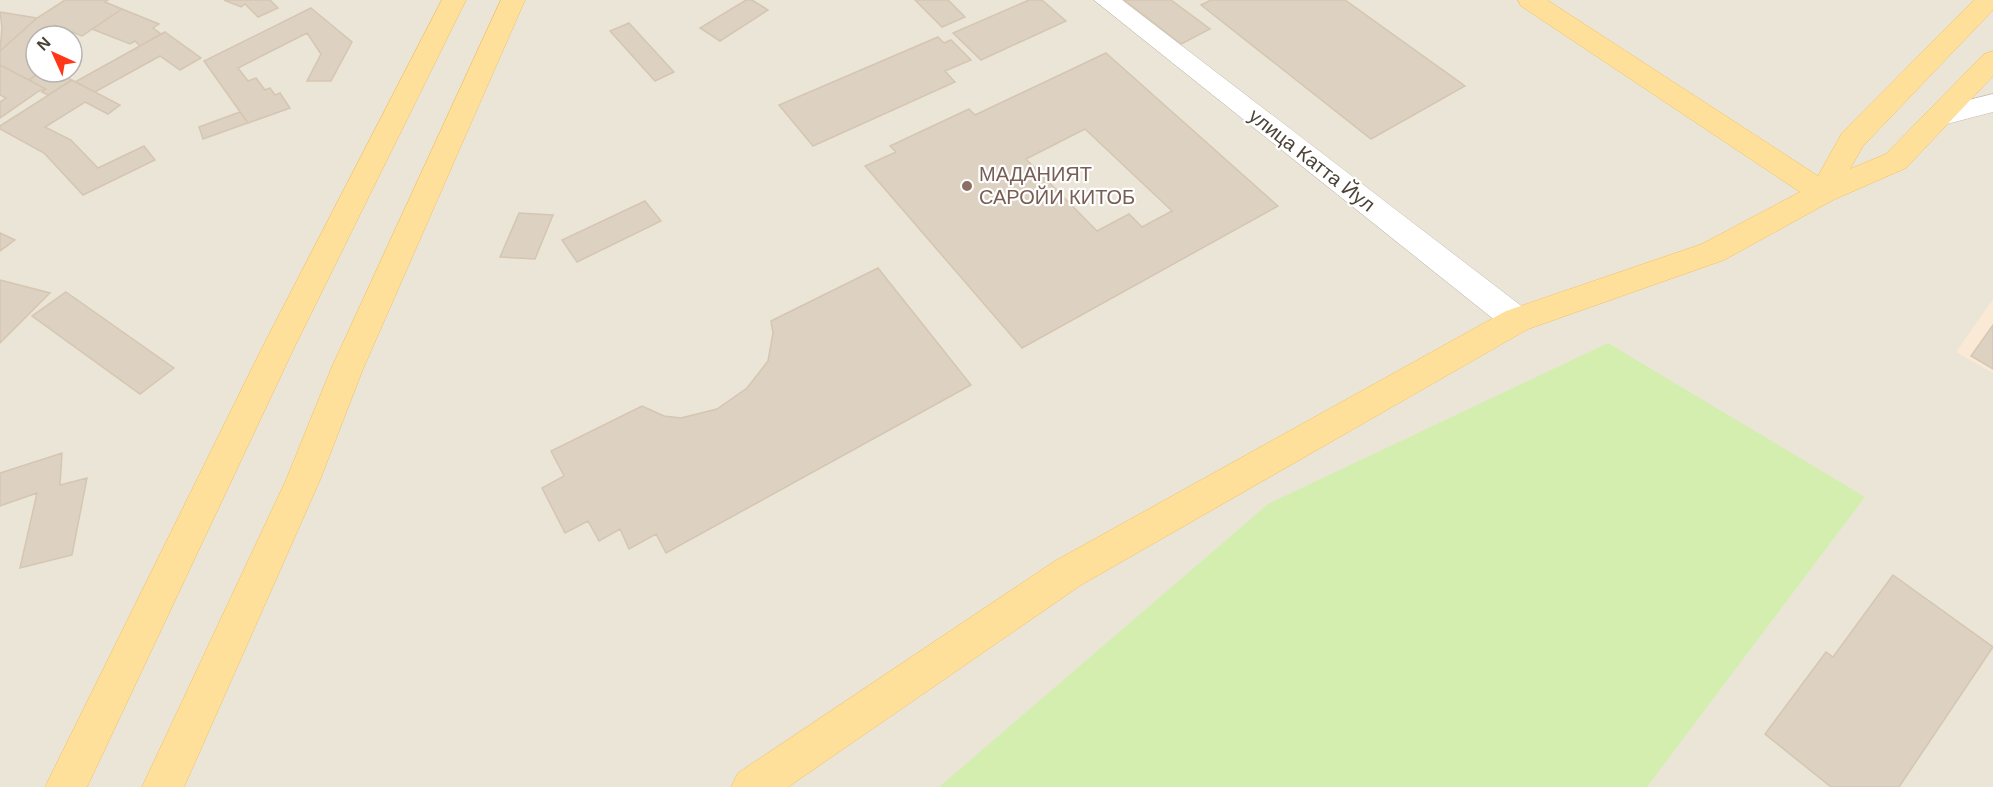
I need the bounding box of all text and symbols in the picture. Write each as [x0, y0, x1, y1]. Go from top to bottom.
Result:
north arrow [24, 24, 84, 84]
text: N [34, 34, 54, 54]
street label: улица Катта Йул [1245, 103, 1380, 216]
place label: МАДАНИЯТ САРОЙИ КИТОБ [979, 163, 1135, 208]
marker: МАДАНИЯТ САРОЙИ КИТОБ [960, 179, 974, 193]

